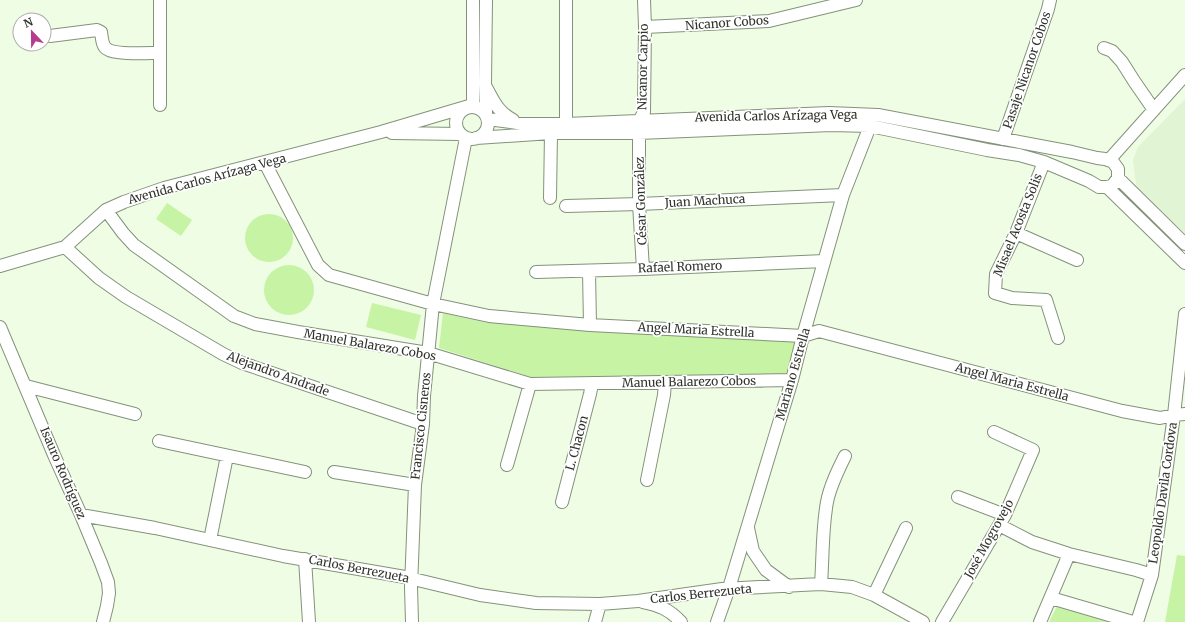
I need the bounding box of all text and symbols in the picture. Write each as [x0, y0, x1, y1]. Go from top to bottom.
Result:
street label: Pasaje Nicanor Cobos [999, 9, 1054, 130]
north arrow [12, 12, 52, 52]
street label: Nicanor Cobos [685, 12, 769, 33]
text: N [22, 14, 35, 31]
street label: Nicanor Carpio [634, 24, 651, 110]
street label: Avenida Carlos Arízaga Vega [693, 107, 858, 124]
street label: Avenida Carlos Arízaga Vega [125, 150, 288, 207]
street label: César González [631, 156, 650, 246]
street label: Misael Acosta Solis [990, 171, 1045, 279]
street label: Juan Machuca [663, 191, 746, 210]
street label: Rafael Romero [638, 258, 722, 275]
street label: Angel Maria Estrella [636, 319, 755, 340]
street label: Manuel Balarezo Cobos [303, 325, 438, 364]
street label: Mariano Estrella [772, 325, 813, 422]
street label: Alejandro Andrade [224, 348, 331, 399]
street label: Angel Maria Estrella [953, 359, 1071, 404]
street label: Francisco Cisneros [407, 371, 434, 480]
street label: Manuel Balarezo Cobos [622, 373, 756, 390]
street label: L. Chacon [562, 414, 591, 472]
street label: Leopoldo Davila Cordova [1145, 421, 1180, 565]
street label: Isauro Rodríguez [37, 425, 90, 522]
street label: José Mogrovejo [960, 497, 1016, 582]
street label: Carlos Berrezueta [308, 551, 411, 586]
street label: Carlos Berrezueta [650, 581, 753, 606]

